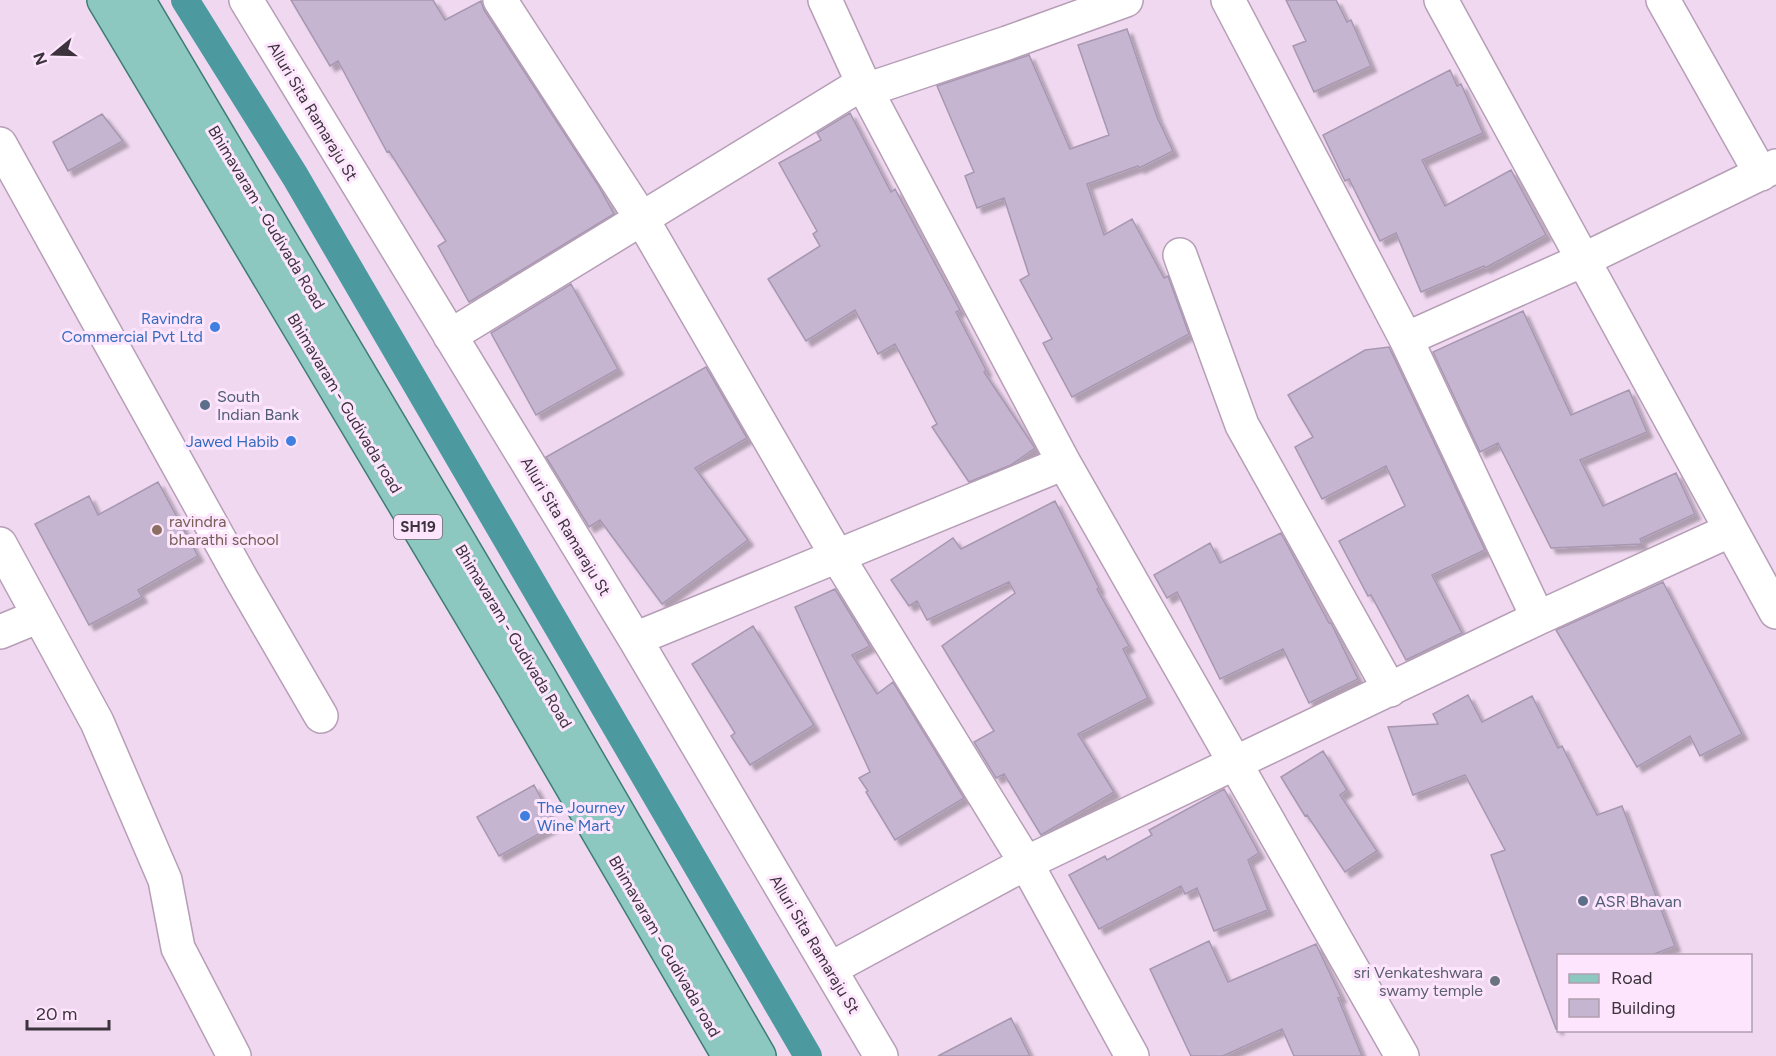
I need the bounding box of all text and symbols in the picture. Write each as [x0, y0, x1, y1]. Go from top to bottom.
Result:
north arrow [24, 24, 84, 84]
street label: Alluri Sita Ramaraju St [264, 39, 361, 184]
text: N [29, 50, 51, 68]
street label: Bhimavaram - Gudivada Road [204, 122, 329, 313]
place label: Ravindra Commercial Pvt Ltd [62, 309, 203, 346]
street label: Bhimavaram - Gudivada road [283, 310, 406, 497]
marker: Ravindra Commercial Pvt Ltd [208, 320, 222, 334]
place label: South Indian Bank [217, 387, 299, 424]
marker: South Indian Bank [198, 398, 212, 412]
place label: Jawed Habib [186, 432, 279, 451]
marker: Jawed Habib [284, 434, 298, 448]
street label: Alluri Sita Ramaraju St [517, 454, 614, 599]
place label: ravindra bharathi school [169, 512, 279, 549]
road number: SH19 [394, 515, 442, 539]
marker: ravindra bharathi school [150, 523, 164, 537]
street label: Bhimavaram - Gudivada Road [451, 541, 576, 732]
place label: The Journey Wine Mart [537, 798, 626, 835]
marker: The Journey Wine Mart [518, 809, 532, 823]
street label: Bhimavaram - Gudivada road [605, 852, 724, 1040]
street label: Alluri Sita Ramaraju St [766, 872, 863, 1017]
place label: ASR Bhavan [1595, 892, 1682, 911]
marker: ASR Bhavan [1576, 894, 1590, 908]
legend [1557, 954, 1752, 1032]
place label: sri Venkateshwara swamy temple [1354, 963, 1483, 1000]
text: Road [1611, 967, 1652, 989]
marker: sri Venkateshwara swamy temple [1488, 974, 1502, 988]
scale bar [27, 993, 110, 1031]
text: Building [1611, 997, 1676, 1019]
text: 20 m [36, 1003, 77, 1025]

